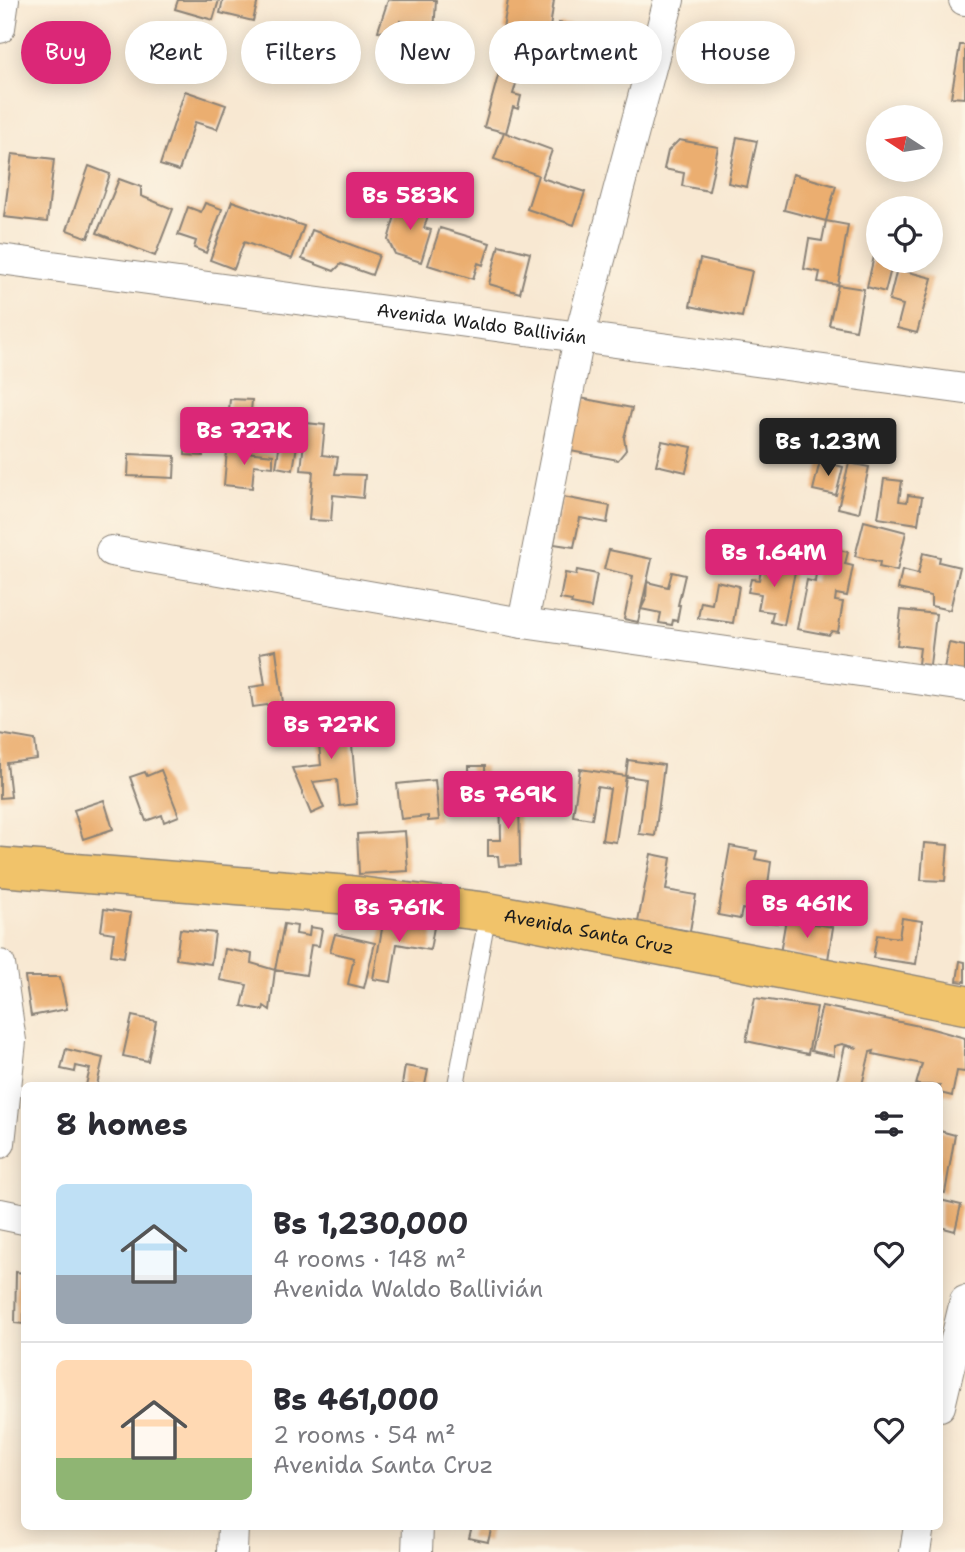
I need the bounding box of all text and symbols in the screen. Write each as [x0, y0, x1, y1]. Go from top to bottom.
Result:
chip: Buy [21, 21, 111, 84]
chip: Rent [125, 21, 227, 84]
chip: Filters [241, 21, 361, 84]
chip: New [375, 21, 475, 84]
chip: Apartment [489, 21, 662, 84]
chip: House [676, 21, 795, 84]
north arrow [866, 105, 943, 182]
map controls [866, 105, 943, 273]
pin: Bs 583K [345, 173, 475, 232]
text: Bs 583K [362, 180, 458, 210]
button: locate [866, 196, 943, 273]
street label: Avenida Waldo Ballivián [375, 298, 588, 350]
pin: Bs 727K [179, 407, 309, 467]
text: Bs 727K [196, 415, 292, 445]
pin: Bs 1.23M [756, 419, 900, 478]
text: Bs 1.23M [775, 426, 881, 456]
pin: Bs 1.64M [702, 530, 846, 589]
text: Bs 1.64M [721, 537, 827, 567]
pin: Bs 727K [266, 702, 396, 761]
text: Bs 727K [283, 709, 379, 739]
pin: Bs 769K [443, 772, 573, 831]
text: Bs 769K [460, 779, 556, 809]
pin: Bs 461K [742, 880, 872, 940]
pin: Bs 761K [334, 884, 464, 944]
text: Bs 461K [762, 888, 852, 918]
text: Bs 761K [354, 892, 444, 922]
street label: Avenida Santa Cruz [502, 903, 676, 960]
text: 8 homes [56, 1104, 188, 1145]
icon: filters [870, 1105, 908, 1143]
text: Bs 1,230,000 [273, 1203, 468, 1244]
icon: home [112, 1212, 196, 1296]
icon: heart [870, 1235, 908, 1273]
text: 4 rooms · 148 m² [273, 1244, 466, 1274]
text: Avenida Waldo Ballivián [273, 1274, 543, 1304]
text: Bs 461,000 [273, 1379, 439, 1420]
icon: home [112, 1388, 196, 1472]
icon: heart [870, 1411, 908, 1449]
text: 2 rooms · 54 m² [273, 1420, 456, 1450]
text: Avenida Santa Cruz [273, 1450, 493, 1480]

